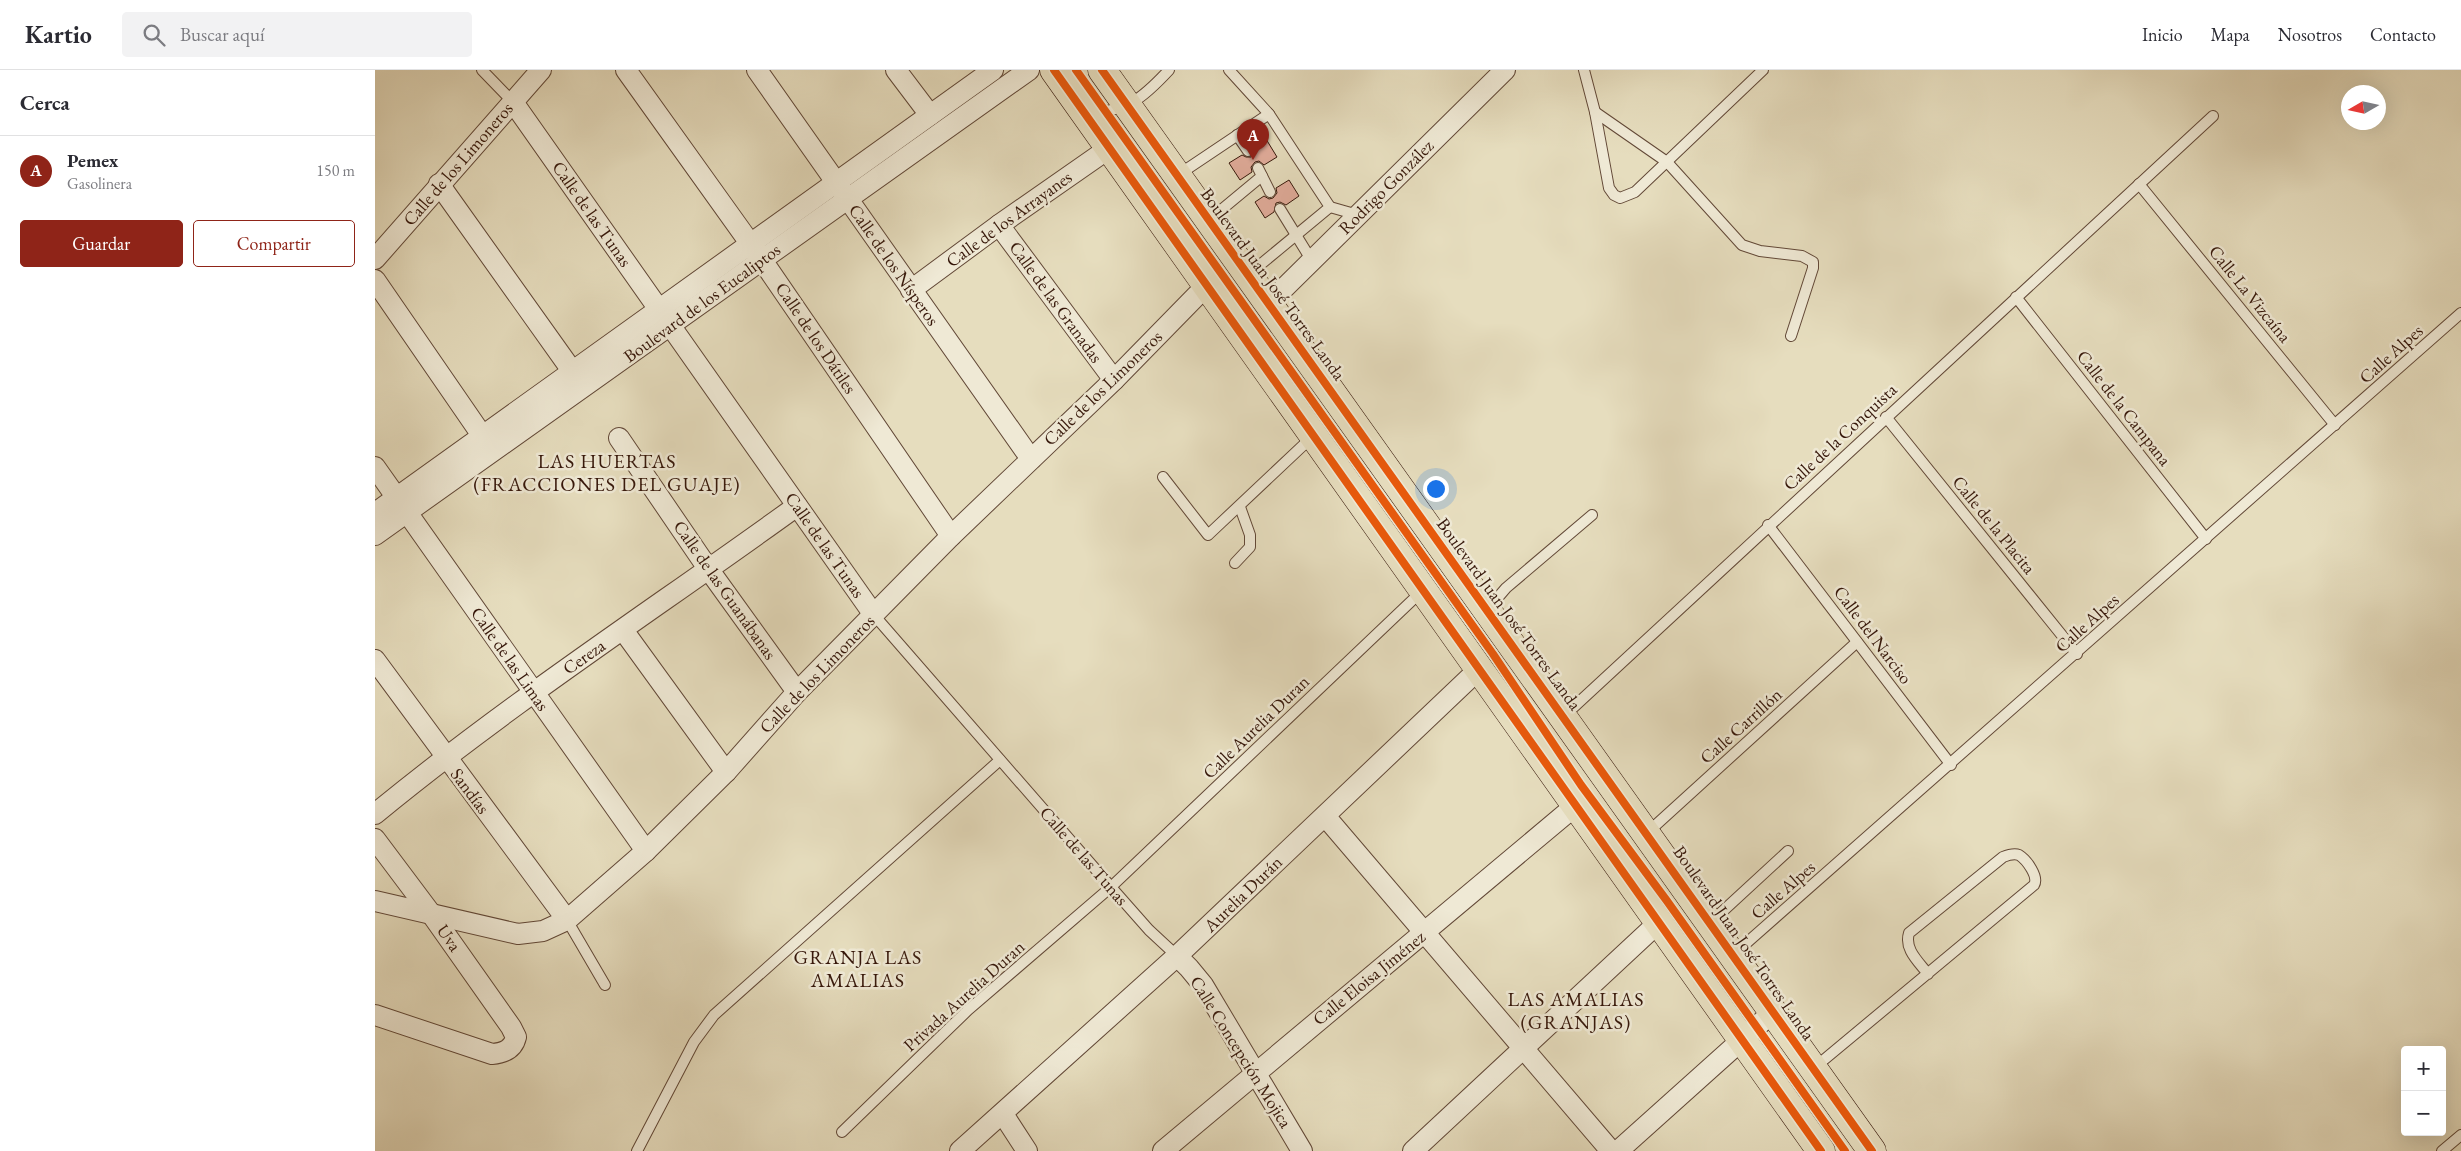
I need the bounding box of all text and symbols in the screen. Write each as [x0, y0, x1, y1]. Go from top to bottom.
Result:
search box [122, 12, 472, 57]
text: Kartio [25, 19, 92, 50]
icon: search [140, 21, 168, 49]
text: Buscar aquí [180, 22, 265, 47]
text: Inicio [2142, 23, 2183, 46]
text: Mapa [2211, 23, 2250, 46]
text: Nosotros [2278, 23, 2342, 46]
text: Contacto [2370, 23, 2436, 46]
north arrow [2341, 85, 2386, 130]
text: Cerca [20, 89, 70, 116]
street label: Calle de los Limoneros [398, 97, 518, 230]
pin: A [1237, 119, 1269, 160]
street label: Rodrigo González [1333, 134, 1438, 239]
text: Pemex [67, 148, 118, 173]
street label: Calle de las Tunas [547, 156, 637, 271]
text: A [30, 160, 42, 181]
text: 150 m [316, 160, 355, 181]
street label: Calle de los Arrayanes [941, 165, 1076, 272]
text: Gasolinera [67, 173, 132, 194]
street label: Boulevard Juan José Torres Landa [1196, 183, 1351, 385]
street label: Calle de los Nísperos [844, 199, 945, 330]
button: Guardar [20, 220, 183, 267]
button: Compartir [193, 220, 355, 267]
street label: Calle de las Granadas [1004, 236, 1108, 367]
street label: Boulevard de los Eucaliptos [619, 238, 785, 367]
street label: Calle La Vizcaína [2204, 240, 2297, 348]
street label: Calle de los Dátiles [771, 278, 862, 398]
street label: Calle Alpes [2354, 319, 2428, 388]
street label: Calle de los Limoneros [1038, 325, 1167, 450]
street label: Calle de la Campana [2072, 345, 2177, 471]
street label: Calle de la Conquista [1778, 377, 1902, 495]
district label: LAS HUERTAS (FRACCIONES DEL GUAJE) [473, 448, 741, 497]
street label: Calle de la Placita [1948, 471, 2042, 579]
your location [1423, 476, 1449, 502]
street label: Calle de las Tunas [780, 487, 870, 602]
street label: Boulevard Juan José Torres Landa [1432, 513, 1587, 715]
street label: Calle de las Guanábanas [669, 516, 782, 664]
street label: Calle del Narciso [1829, 581, 1918, 688]
street label: Calle Alpes [2050, 588, 2124, 657]
street label: Calle de las Limas [466, 602, 555, 715]
street label: Calle de los Limoneros [754, 609, 879, 738]
street label: Cereza [558, 633, 610, 679]
street label: Calle Aurelia Duran [1198, 670, 1314, 783]
street label: Calle Carrillón [1695, 682, 1787, 769]
street label: Sandías [446, 763, 495, 818]
street label: Calle de las Tunas [1035, 801, 1134, 910]
street label: Boulevard Juan José Torres Landa [1668, 841, 1821, 1045]
street label: Aurelia Durán [1198, 850, 1287, 937]
street label: Calle Alpes [1746, 855, 1820, 924]
street label: Uva [432, 920, 467, 956]
street label: Calle Eloisa Jiménez [1308, 925, 1430, 1030]
street label: Privada Aurelia Duran [898, 935, 1029, 1056]
district label: GRANJA LAS AMALIAS [794, 944, 922, 993]
street label: Calle Concepción Mojica [1185, 971, 1298, 1133]
district label: LAS AMALIAS (GRANJAS) [1507, 986, 1645, 1035]
map controls [2401, 1046, 2446, 1136]
button: + [2401, 1046, 2446, 1091]
button: − [2401, 1091, 2446, 1136]

